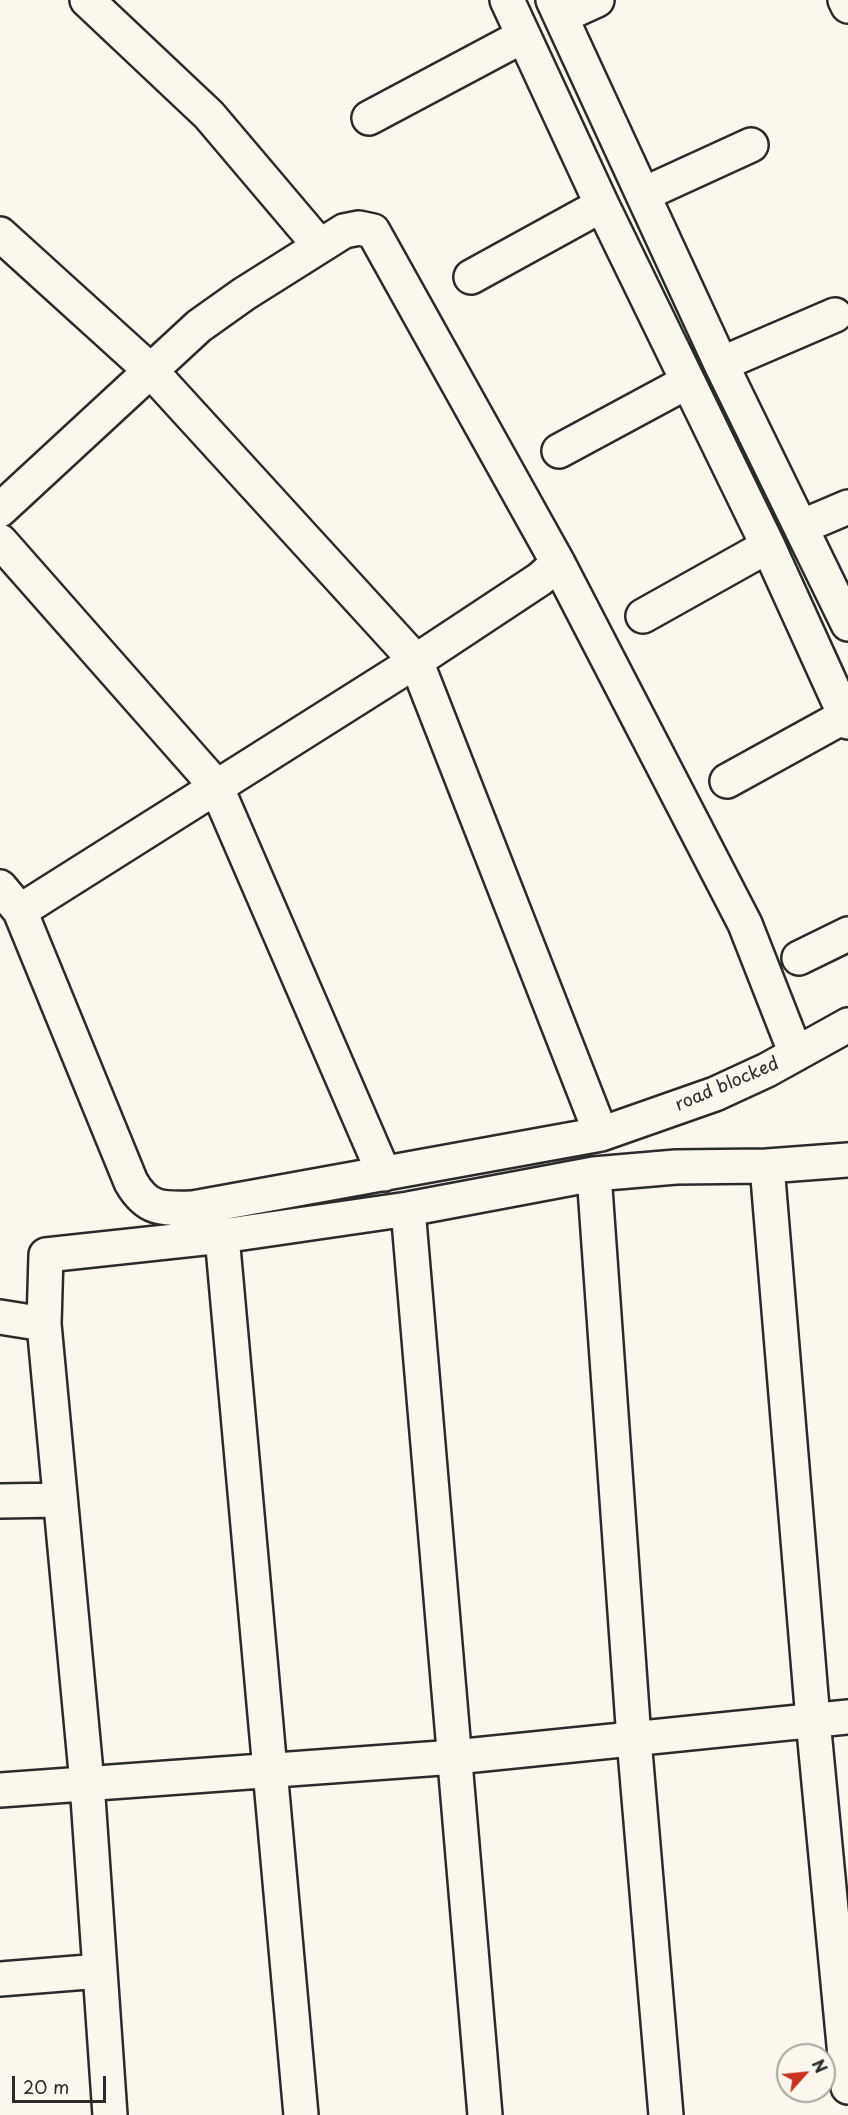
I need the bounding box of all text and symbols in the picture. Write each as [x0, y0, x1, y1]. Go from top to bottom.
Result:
street label: road blocked [672, 1053, 782, 1117]
north arrow [776, 2043, 836, 2103]
text: N [807, 2055, 834, 2077]
scale bar [15, 2064, 110, 2102]
text: 20 m [23, 2073, 69, 2100]

